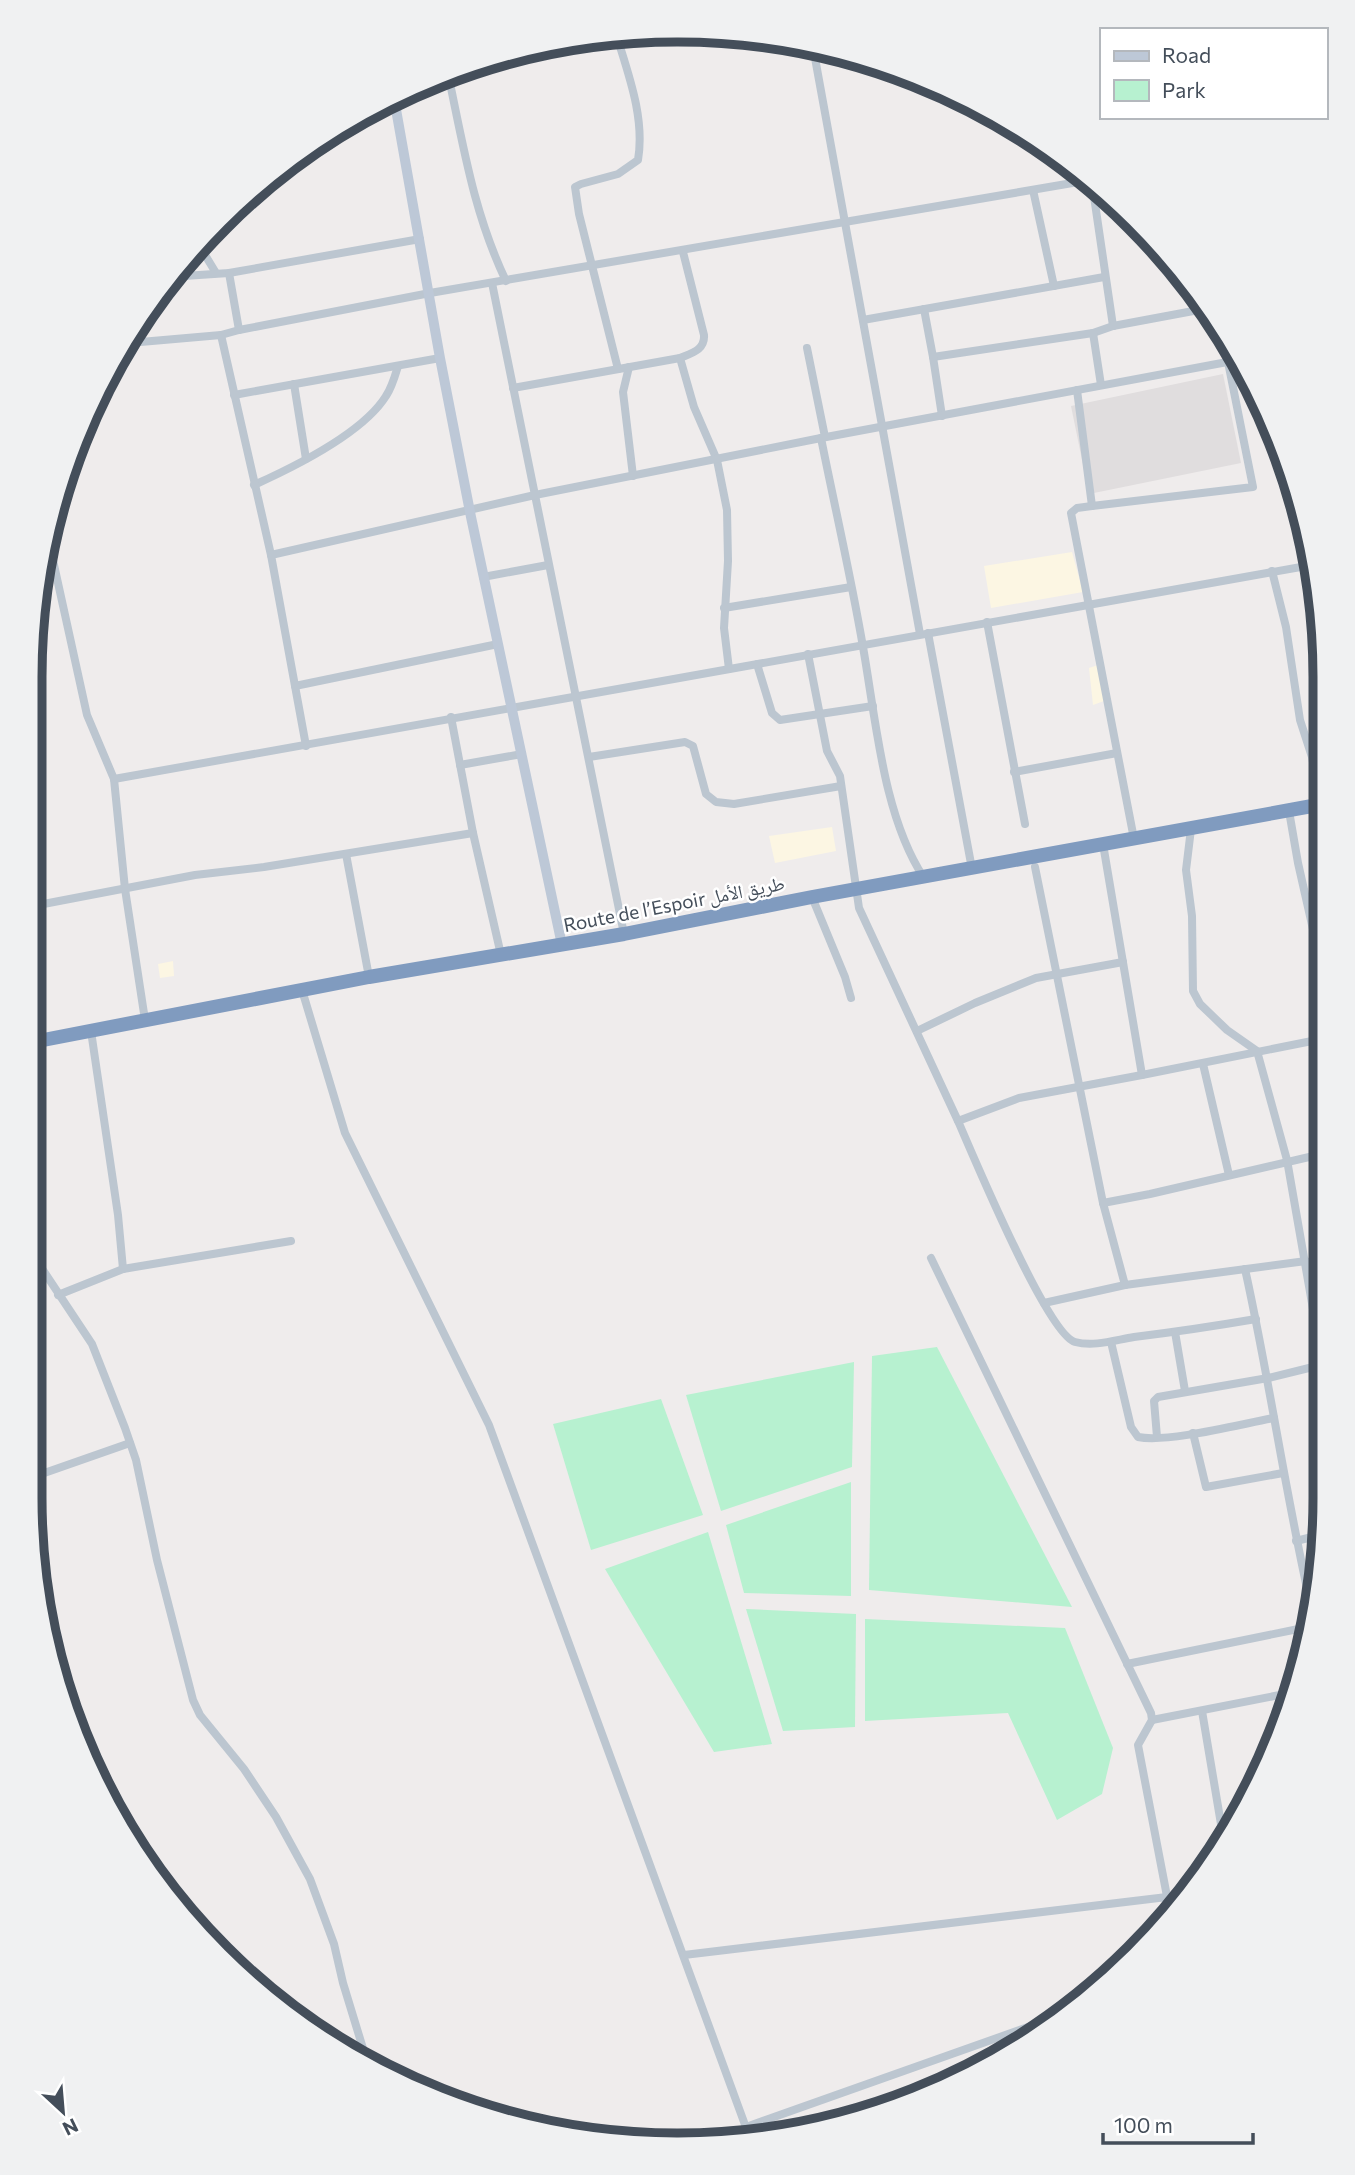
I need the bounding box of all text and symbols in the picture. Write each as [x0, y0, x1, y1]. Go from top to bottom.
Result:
legend [1100, 28, 1327, 119]
text: Road [1162, 42, 1211, 67]
text: Park [1162, 77, 1206, 102]
street label: Route de l’Espoir طريق الأمل [561, 871, 787, 937]
north arrow [28, 2077, 98, 2147]
scale bar [1103, 2102, 1254, 2146]
text: 100 m [1114, 2112, 1173, 2137]
text: N [59, 2114, 82, 2141]

